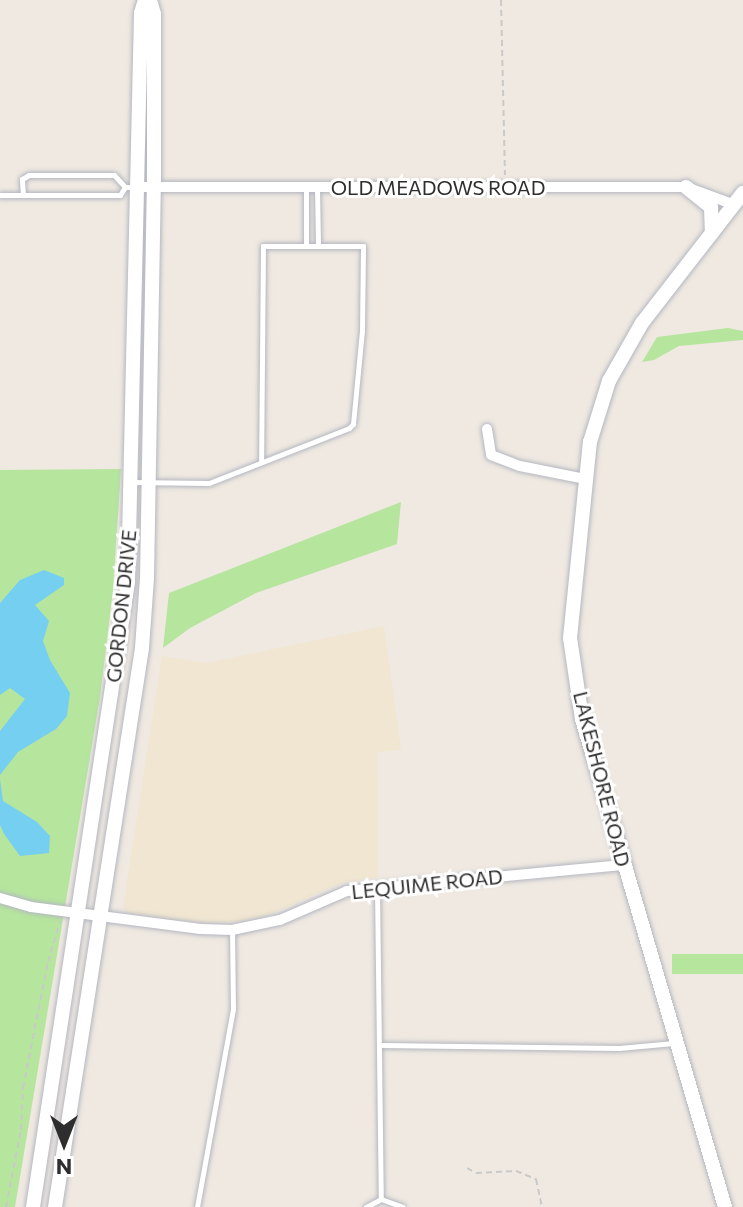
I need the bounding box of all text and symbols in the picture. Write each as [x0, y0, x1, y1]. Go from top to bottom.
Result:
street label: OLD MEADOWS ROAD [331, 175, 545, 199]
street label: GORDON DRIVE [101, 528, 141, 684]
street label: LAKESHORE ROAD [569, 689, 635, 869]
street label: LEQUIME ROAD [350, 864, 504, 904]
north arrow [24, 1103, 104, 1183]
text: N [56, 1154, 72, 1181]

